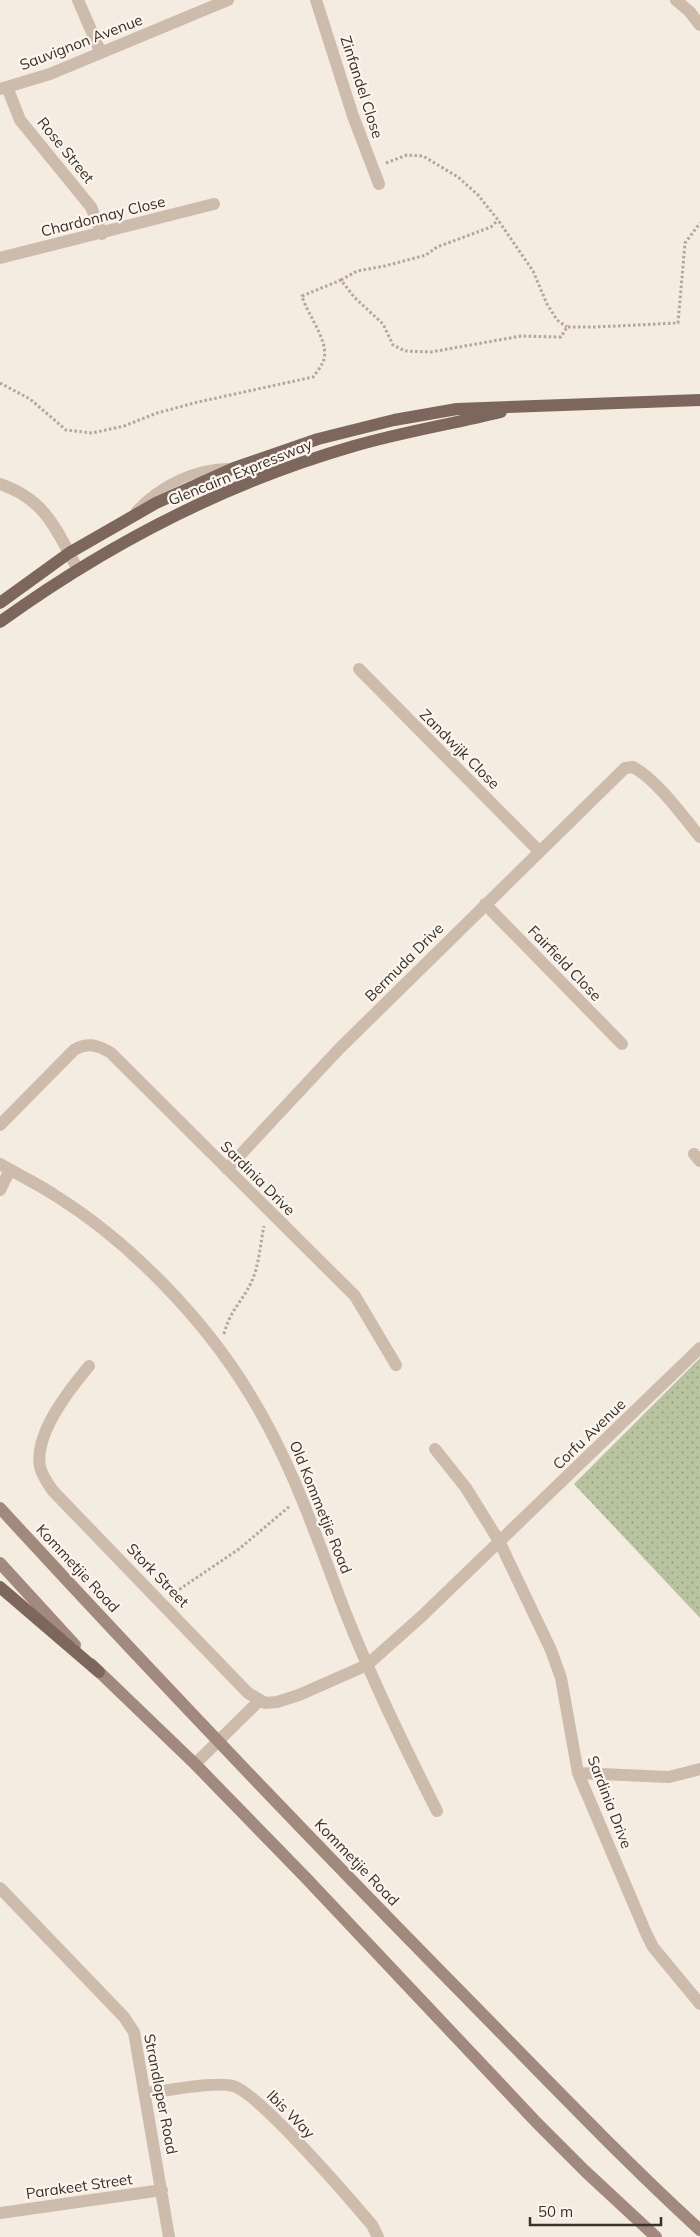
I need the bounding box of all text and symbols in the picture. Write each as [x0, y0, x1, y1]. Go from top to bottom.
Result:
street label: Sauvignon Avenue [17, 10, 145, 74]
street label: Zinfandel Close [336, 33, 388, 141]
street label: Rose Street [34, 113, 98, 187]
street label: Chardonnay Close [39, 191, 167, 241]
street label: Glencairn Expressway [165, 434, 315, 510]
street label: Zandwijk Close [416, 705, 504, 793]
street label: Bermuda Drive [361, 919, 447, 1005]
street label: Fairfield Close [524, 921, 606, 1005]
street label: Sardinia Drive [217, 1137, 299, 1219]
street label: Corfu Avenue [549, 1395, 629, 1473]
street label: Old Kommetjie Road [286, 1438, 356, 1576]
street label: Kommetjie Road [32, 1520, 124, 1616]
street label: Stork Street [123, 1539, 193, 1611]
street label: Sardinia Drive [584, 1753, 636, 1851]
street label: Kommetjie Road [311, 1815, 403, 1909]
street label: Strandloper Road [140, 2032, 182, 2156]
street label: Ibis Way [263, 2086, 319, 2142]
street label: Parakeet Street [25, 2169, 133, 2203]
scale bar [530, 2194, 661, 2226]
text: 50 m [538, 2202, 573, 2221]

